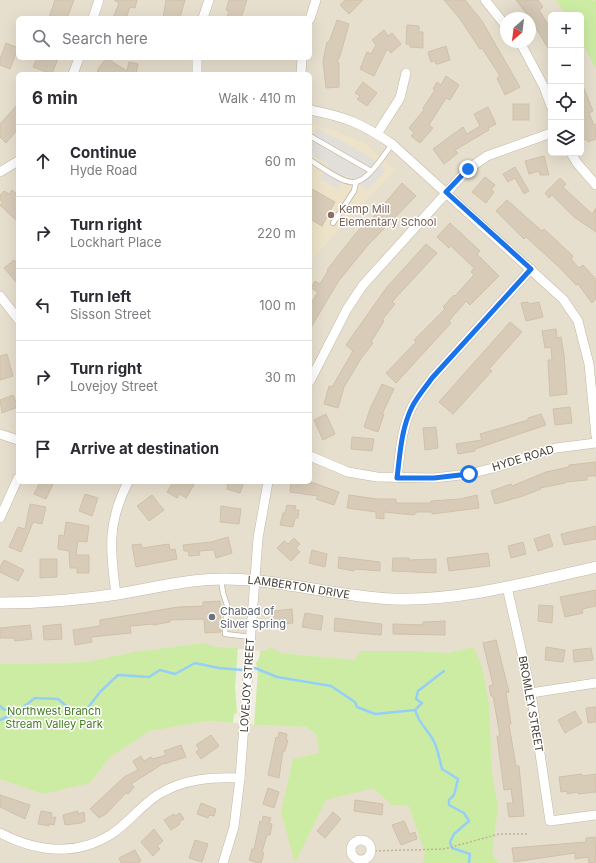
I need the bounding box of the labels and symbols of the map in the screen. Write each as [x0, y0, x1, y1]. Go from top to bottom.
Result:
north arrow [500, 12, 536, 48]
route end [459, 160, 477, 178]
place label: Kemp Mill Elementary School [339, 202, 436, 229]
marker: Kemp Mill Elementary School [326, 210, 336, 220]
street label: HYDE ROAD [490, 442, 556, 474]
route start [460, 465, 478, 483]
street label: LAMBERTON DRIVE [247, 573, 351, 602]
place label: Chabad of Silver Spring [220, 604, 286, 631]
marker: Chabad of Silver Spring [207, 612, 217, 622]
street label: LOVEJOY STREET [237, 637, 257, 733]
street label: BROMLEY STREET [516, 655, 546, 753]
park label: Northwest Branch Stream Valley Park [5, 704, 103, 731]

